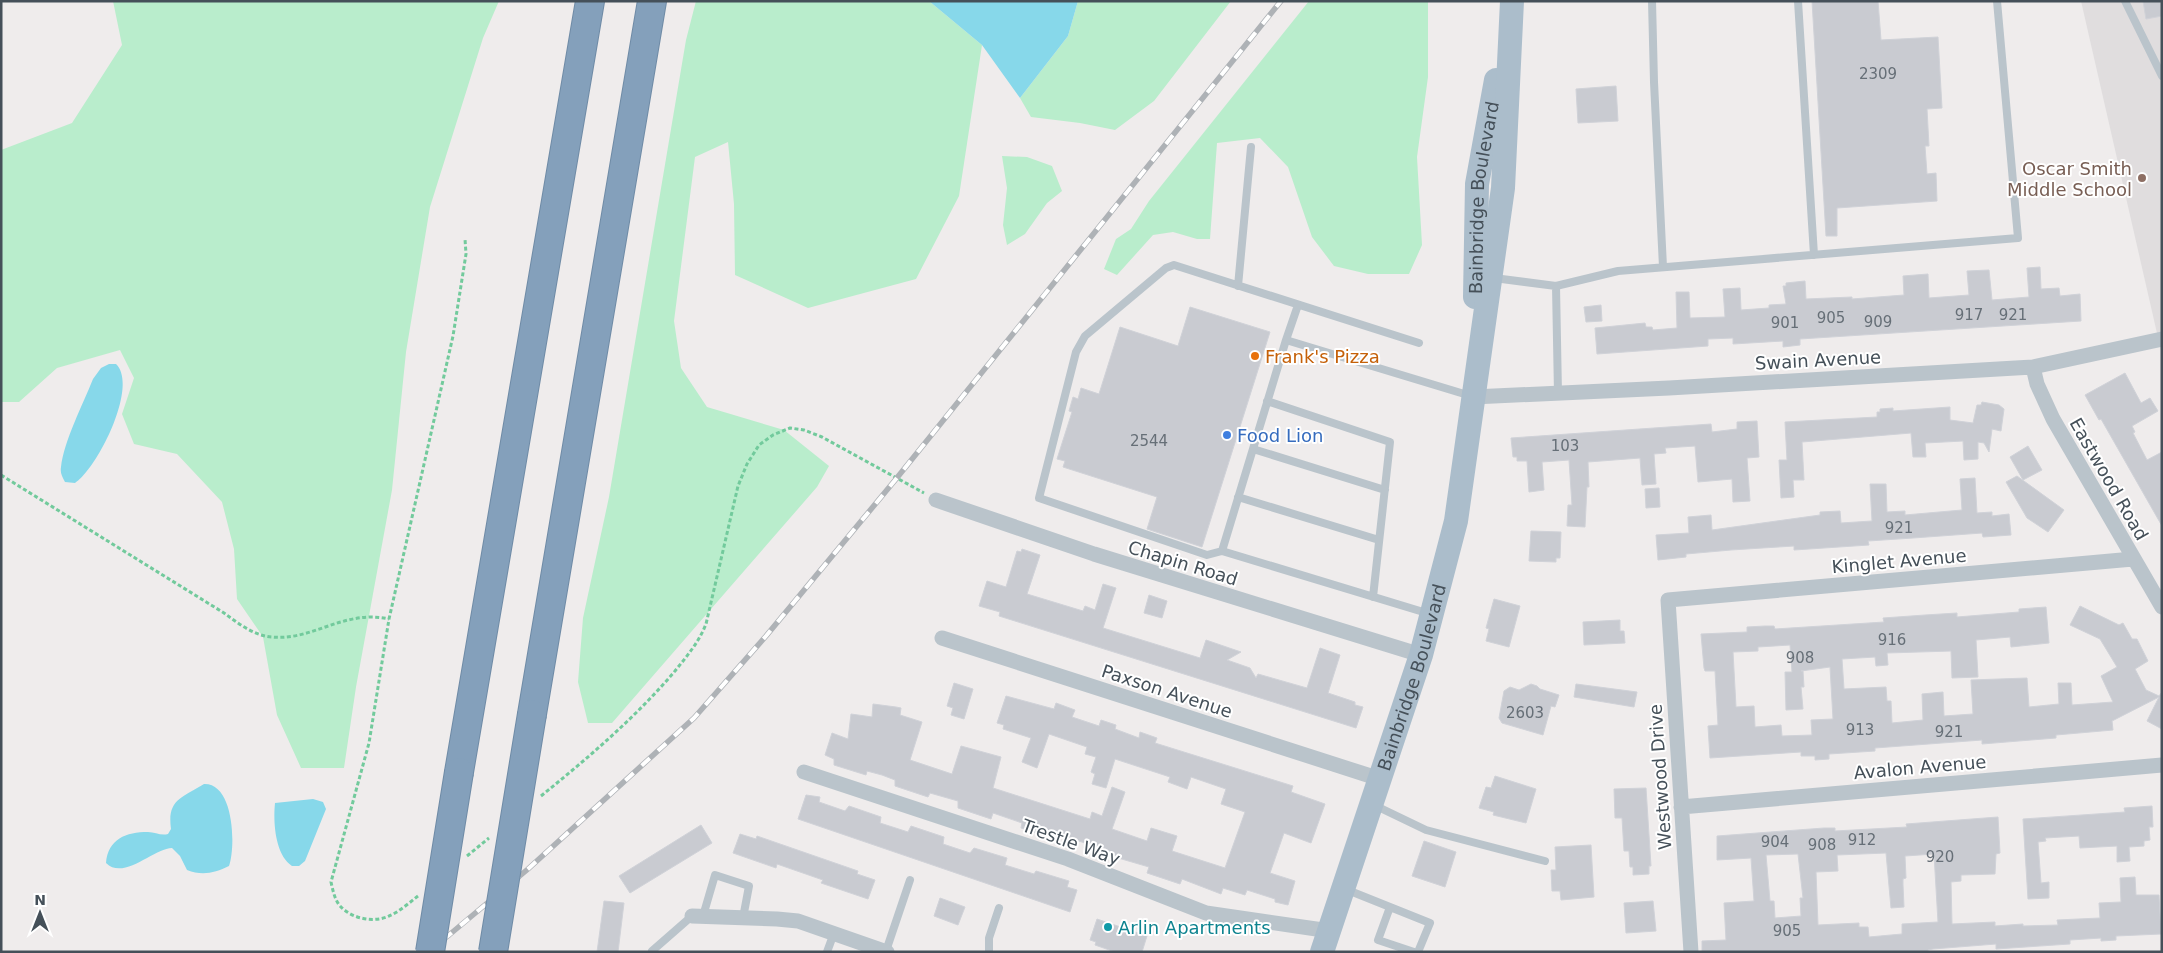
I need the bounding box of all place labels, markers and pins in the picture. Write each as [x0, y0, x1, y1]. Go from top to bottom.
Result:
place label: Oscar Smith Middle School [2007, 158, 2132, 200]
marker: Oscar Smith Middle School [2136, 172, 2148, 184]
place label: Frank's Pizza [1265, 346, 1380, 367]
marker: Frank's Pizza [1249, 350, 1261, 362]
place label: Food Lion [1237, 425, 1323, 446]
marker: Food Lion [1221, 429, 1233, 441]
place label: Arlin Apartments [1118, 917, 1271, 938]
marker: Arlin Apartments [1102, 921, 1114, 933]

